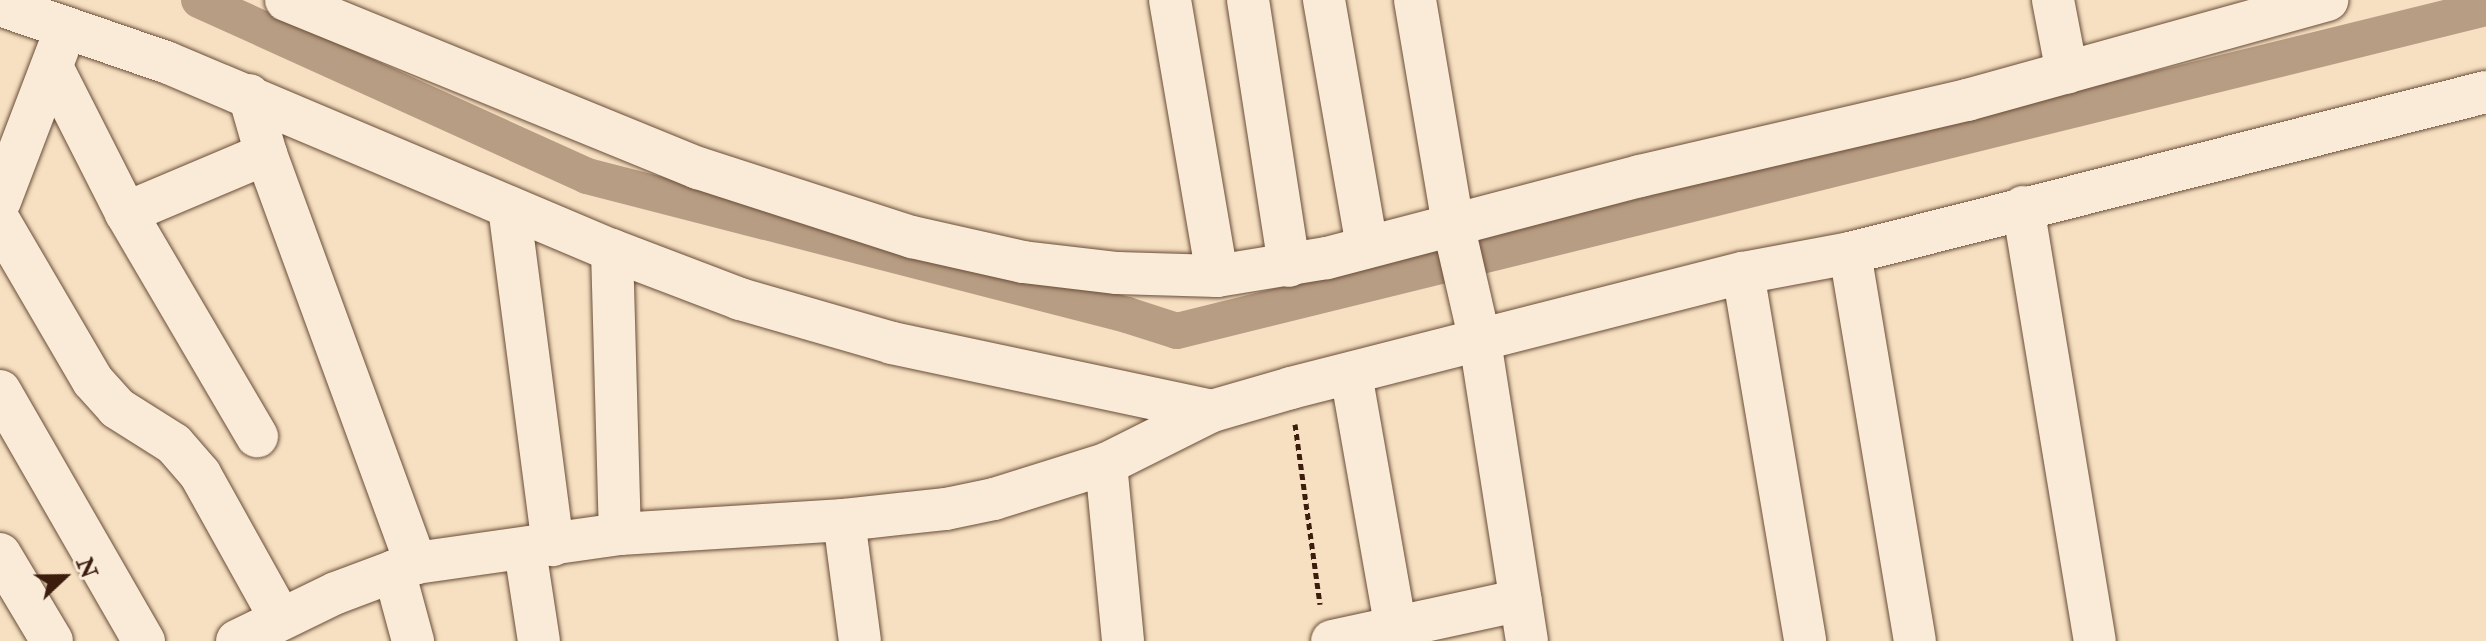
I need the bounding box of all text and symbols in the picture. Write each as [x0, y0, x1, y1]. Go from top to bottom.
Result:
north arrow [24, 537, 104, 617]
text: N [70, 554, 103, 582]

